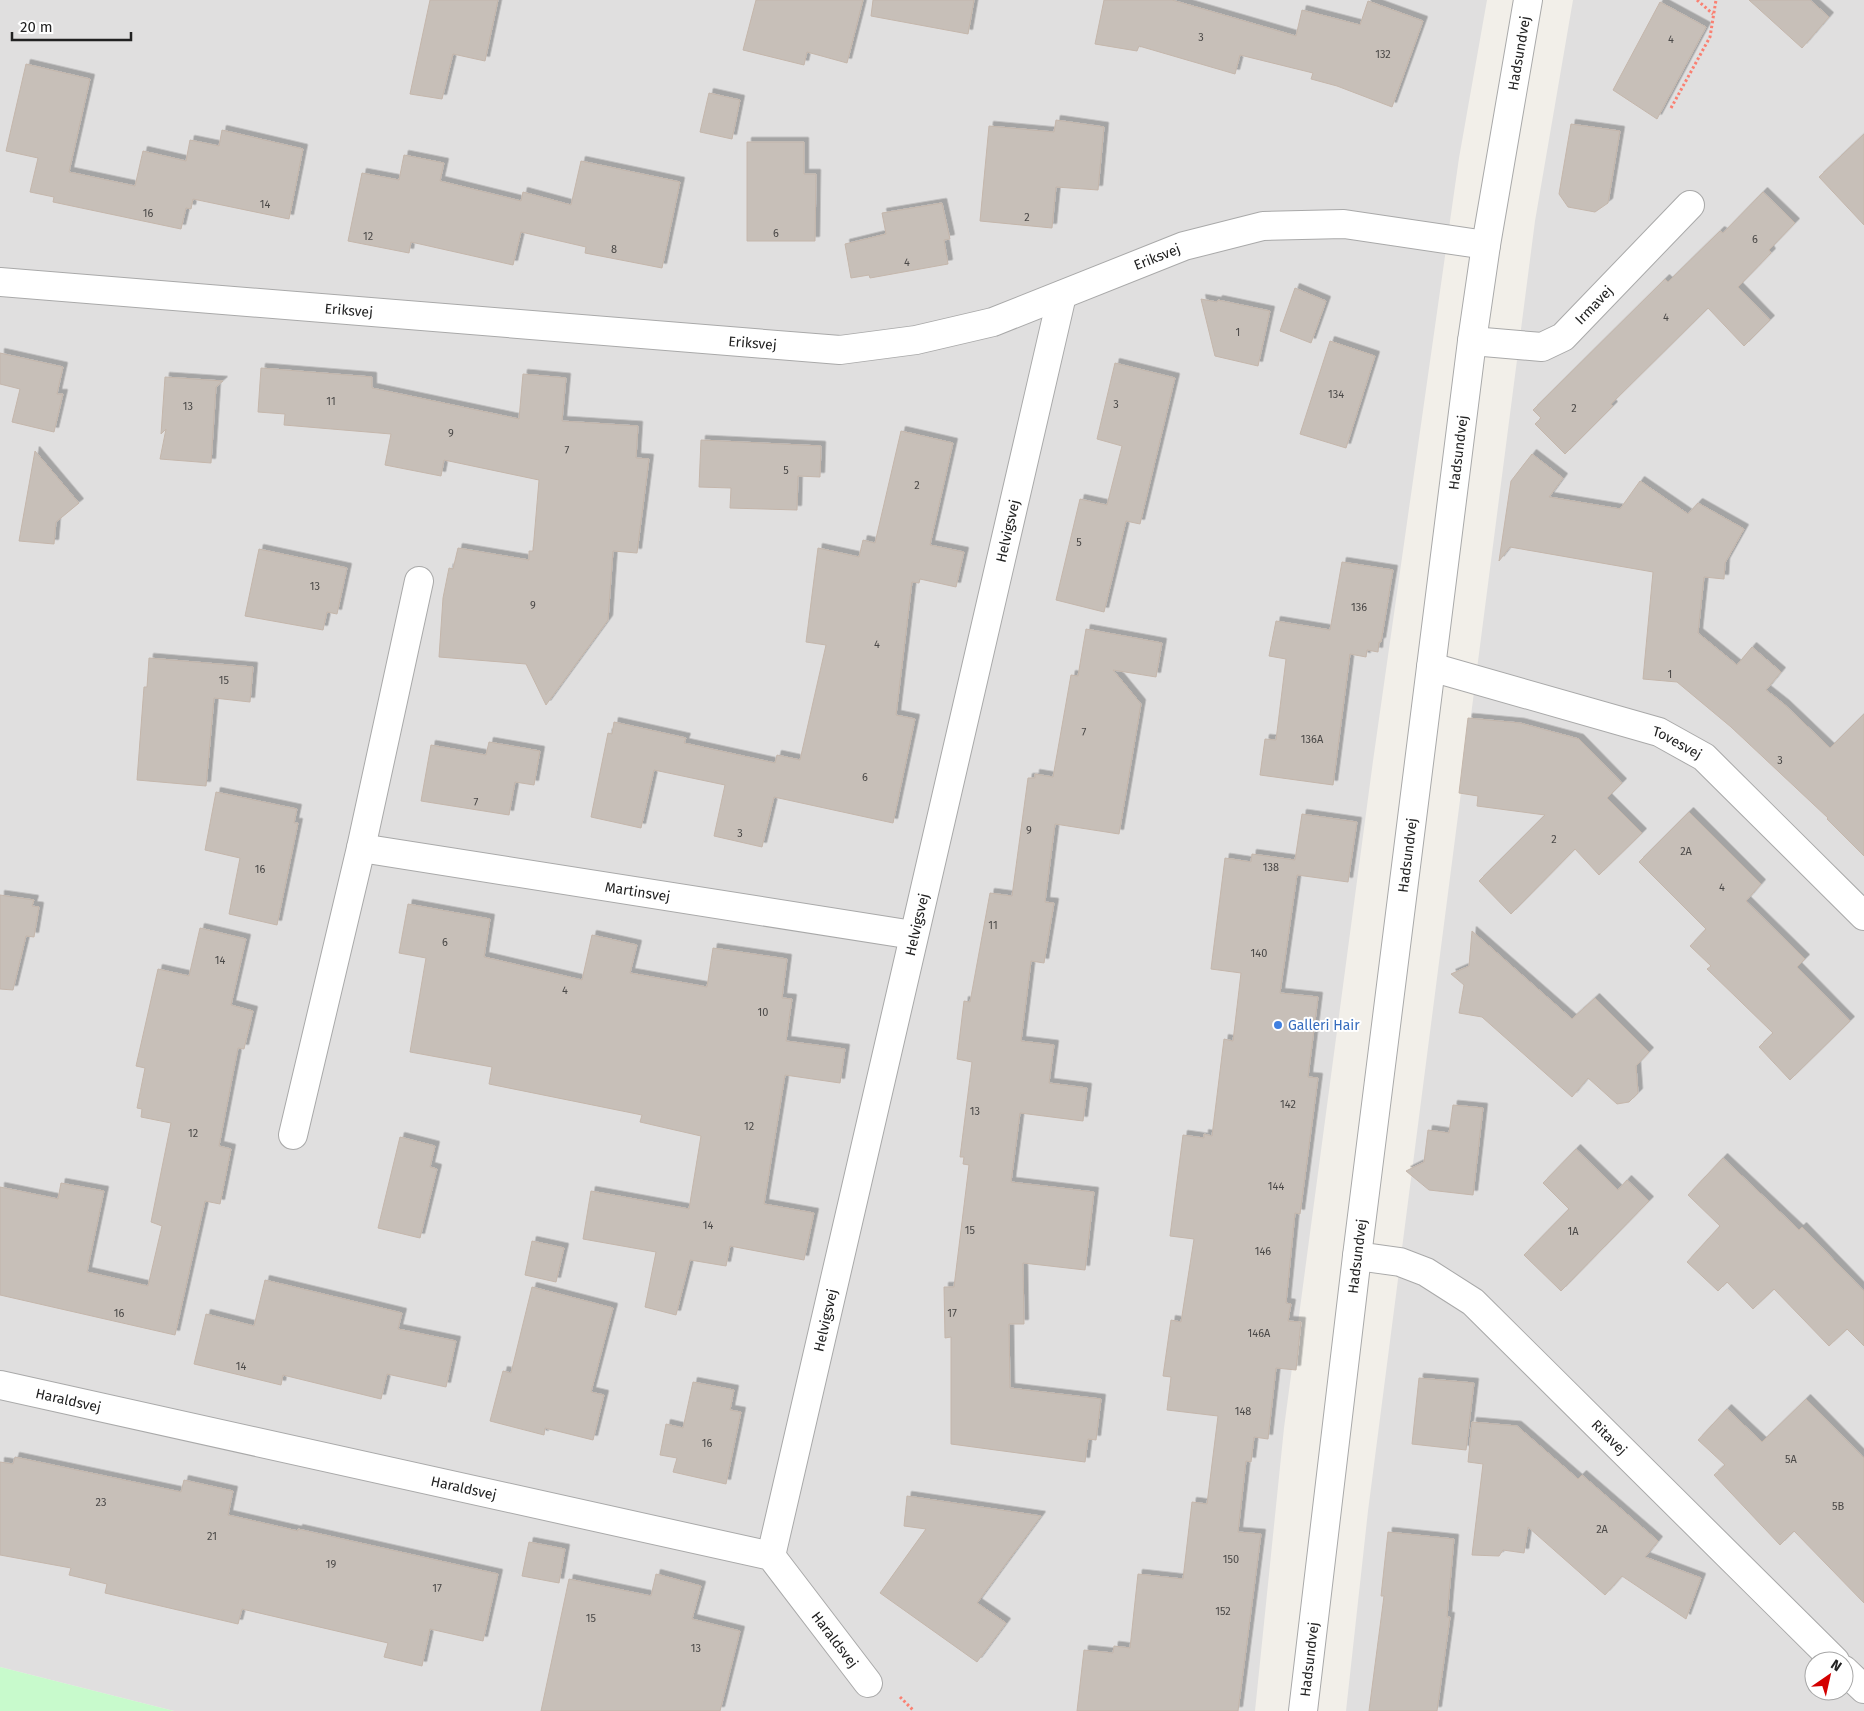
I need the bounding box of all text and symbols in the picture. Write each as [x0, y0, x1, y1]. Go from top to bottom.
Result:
scale bar [12, 10, 131, 42]
street label: Hadsundvej [1504, 15, 1534, 92]
text: 20 m [20, 18, 53, 36]
house number: 3 [1198, 31, 1204, 44]
house number: 4 [1668, 33, 1674, 46]
house number: 132 [1375, 48, 1391, 61]
house number: 14 [260, 198, 270, 211]
house number: 16 [143, 207, 153, 220]
house number: 2 [1024, 211, 1030, 224]
house number: 6 [773, 227, 779, 240]
house number: 12 [363, 230, 373, 243]
house number: 6 [1752, 233, 1758, 246]
street label: Eriksvej [1131, 240, 1183, 274]
house number: 8 [611, 243, 617, 256]
house number: 4 [904, 256, 910, 269]
street label: Irmavej [1571, 282, 1616, 328]
street label: Eriksvej [324, 300, 374, 321]
house number: 4 [1663, 311, 1669, 324]
house number: 1 [1236, 326, 1240, 339]
street label: Eriksvej [728, 332, 777, 353]
house number: 134 [1328, 388, 1344, 401]
house number: 11 [326, 395, 336, 408]
house number: 3 [1113, 398, 1119, 411]
house number: 13 [183, 400, 193, 413]
house number: 2 [1571, 402, 1577, 415]
street label: Hadsundvej [1445, 414, 1471, 491]
house number: 9 [448, 427, 454, 440]
house number: 7 [565, 444, 570, 457]
house number: 5 [783, 464, 789, 477]
house number: 2 [914, 479, 920, 492]
street label: Helvigsvej [992, 498, 1023, 564]
house number: 5 [1076, 536, 1082, 549]
house number: 13 [310, 580, 320, 593]
house number: 9 [530, 599, 536, 612]
house number: 136 [1351, 601, 1367, 614]
house number: 4 [874, 638, 880, 651]
house number: 1 [1668, 668, 1672, 681]
house number: 15 [219, 674, 230, 687]
street label: Tovesvej [1651, 722, 1705, 763]
house number: 7 [1082, 726, 1087, 739]
house number: 136A [1301, 733, 1324, 746]
house number: 3 [1777, 754, 1783, 767]
house number: 6 [862, 771, 868, 784]
house number: 7 [474, 796, 479, 809]
street label: Hadsundvej [1394, 817, 1420, 894]
house number: 9 [1026, 824, 1032, 837]
house number: 3 [737, 827, 743, 840]
house number: 2 [1551, 833, 1557, 846]
house number: 2A [1680, 845, 1693, 858]
house number: 138 [1263, 861, 1279, 874]
house number: 16 [255, 863, 265, 876]
street label: Martinsvej [604, 878, 671, 905]
house number: 4 [1719, 881, 1725, 894]
street label: Helvigsvej [901, 892, 932, 958]
house number: 11 [988, 919, 998, 932]
house number: 6 [442, 936, 448, 949]
house number: 140 [1251, 947, 1267, 960]
house number: 14 [215, 954, 225, 967]
house number: 4 [562, 984, 568, 997]
house number: 10 [758, 1006, 768, 1019]
place label: Galleri Hair [1288, 1017, 1360, 1034]
marker: Galleri Hair [1272, 1019, 1284, 1031]
house number: 142 [1280, 1098, 1296, 1111]
house number: 13 [970, 1105, 980, 1118]
house number: 12 [744, 1120, 754, 1133]
house number: 12 [188, 1127, 198, 1140]
house number: 144 [1268, 1180, 1284, 1193]
street label: Hadsundvej [1344, 1218, 1370, 1295]
house number: 14 [703, 1219, 713, 1232]
house number: 15 [965, 1224, 976, 1237]
house number: 1A [1567, 1225, 1579, 1238]
house number: 146 [1255, 1245, 1271, 1258]
street label: Helvigsvej [810, 1287, 841, 1353]
house number: 16 [114, 1307, 124, 1320]
house number: 17 [947, 1307, 957, 1320]
house number: 146A [1248, 1327, 1271, 1340]
house number: 14 [236, 1360, 246, 1373]
street label: Haraldsvej [34, 1385, 103, 1416]
house number: 148 [1235, 1405, 1251, 1418]
street label: Ritavej [1588, 1416, 1631, 1458]
house number: 16 [702, 1437, 712, 1450]
house number: 5A [1785, 1453, 1798, 1466]
street label: Haraldsvej [429, 1472, 498, 1503]
house number: 23 [96, 1496, 106, 1509]
house number: 5B [1832, 1500, 1844, 1513]
house number: 2A [1596, 1523, 1609, 1536]
house number: 21 [207, 1530, 217, 1543]
house number: 150 [1223, 1553, 1239, 1566]
house number: 19 [326, 1558, 336, 1571]
house number: 17 [432, 1582, 442, 1595]
house number: 152 [1215, 1605, 1231, 1618]
street label: Haraldsvej [808, 1608, 862, 1671]
house number: 15 [586, 1612, 597, 1625]
street label: Hadsundvej [1296, 1621, 1322, 1698]
house number: 13 [691, 1642, 701, 1655]
north arrow [1804, 1651, 1854, 1701]
text: N [1827, 1656, 1845, 1675]

